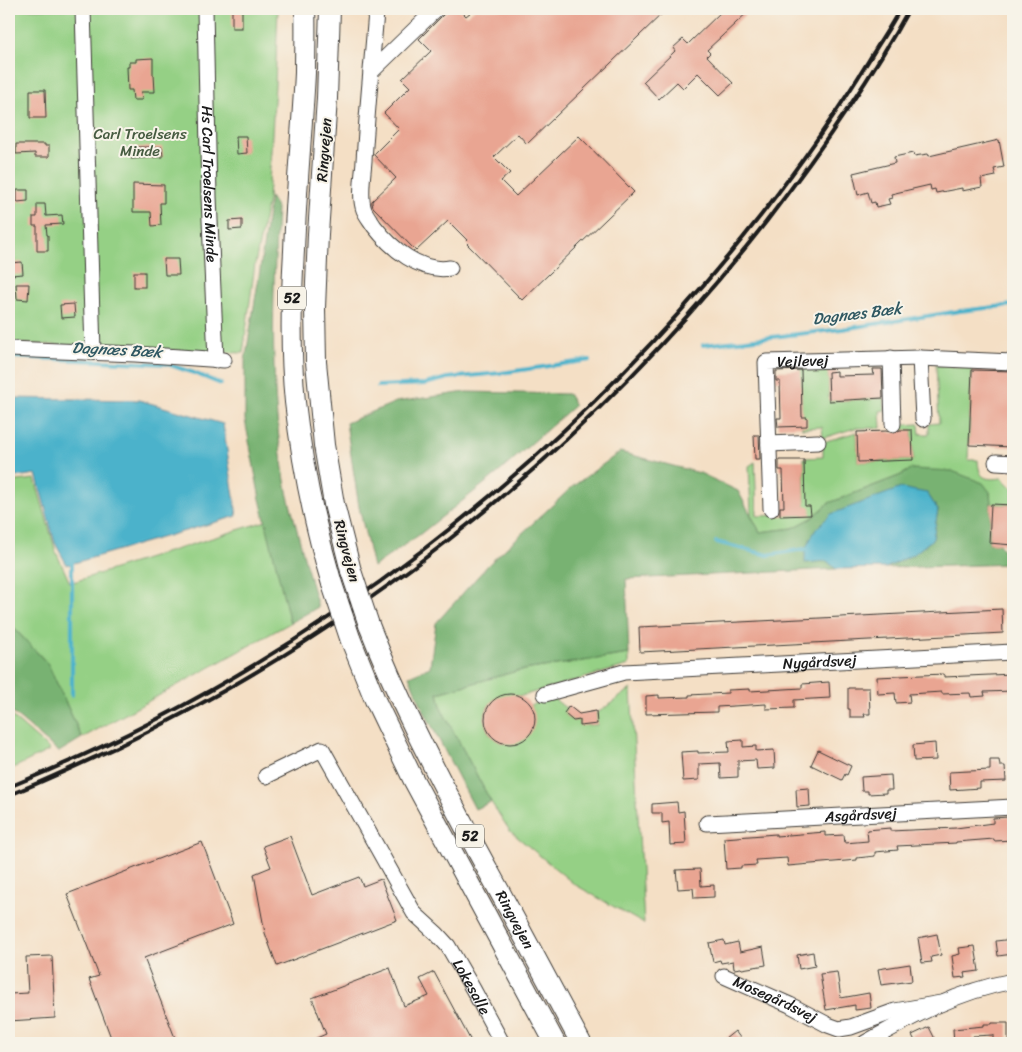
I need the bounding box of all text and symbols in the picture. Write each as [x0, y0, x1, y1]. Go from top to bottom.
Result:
street label: Hs Carl Troelsens Minde [194, 105, 225, 263]
street label: Ringvejen [309, 117, 339, 183]
park label: Carl Troelsens Minde [93, 121, 187, 164]
road number: 52 [278, 286, 306, 310]
water label: Dagnæs Bæk [811, 293, 906, 333]
water label: Dagnæs Bæk [71, 333, 165, 366]
street label: Vejlevej [777, 347, 829, 375]
street label: Ringvejen [326, 517, 368, 585]
street label: Nygårdsvej [782, 647, 857, 677]
street label: Asgårdsvej [823, 800, 898, 830]
road number: 52 [456, 824, 484, 848]
street label: Ringvejen [488, 885, 541, 954]
street label: Lokesalle [445, 954, 498, 1020]
street label: Mosegårdsvej [729, 968, 822, 1030]

